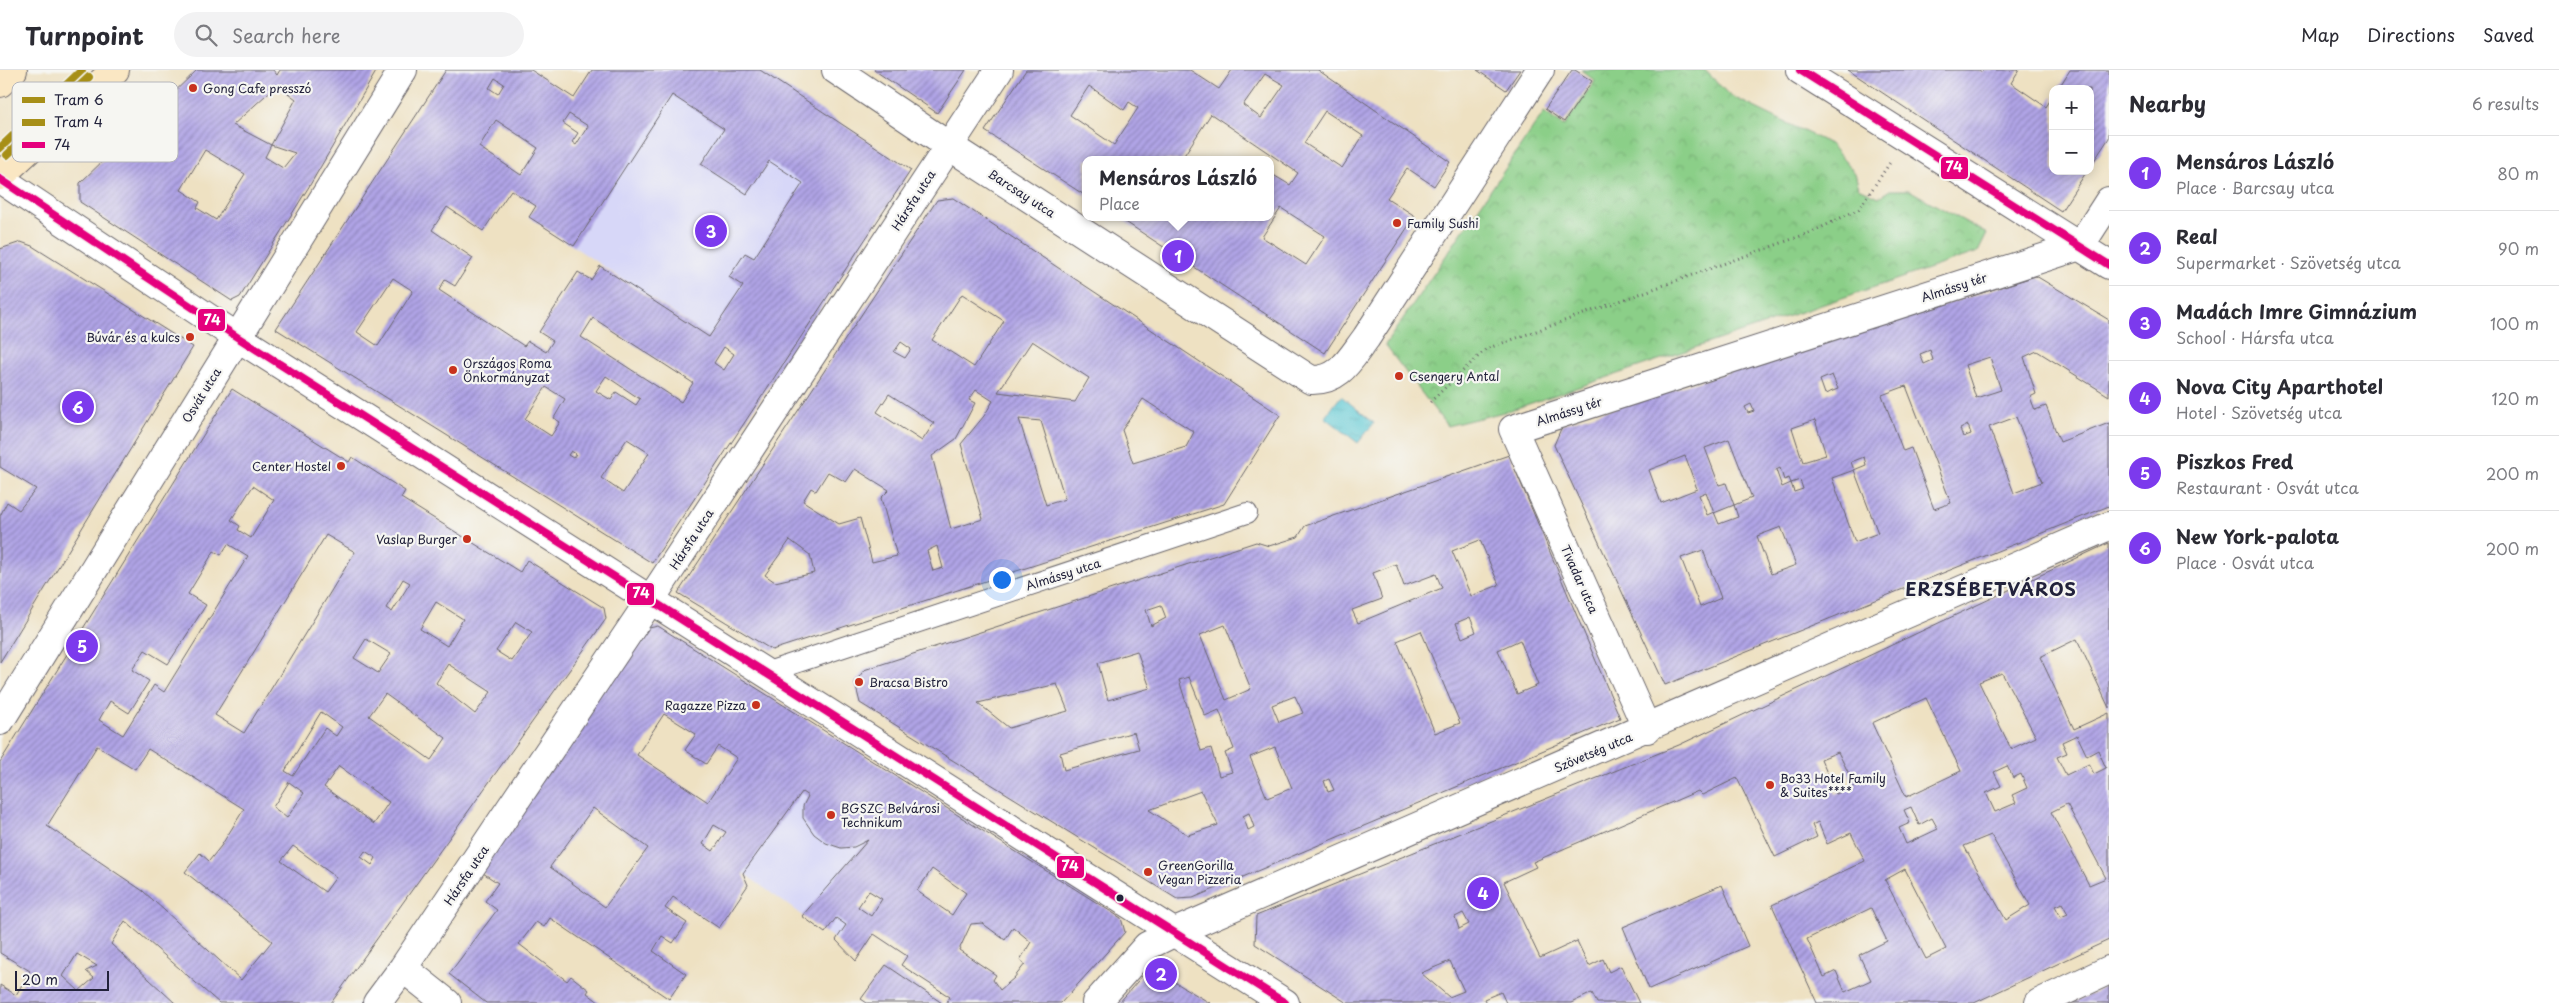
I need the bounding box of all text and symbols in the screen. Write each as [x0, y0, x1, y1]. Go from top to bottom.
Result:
search box [174, 12, 524, 57]
text: Turnpoint [25, 17, 144, 53]
icon: search [192, 21, 220, 49]
text: Search here [232, 21, 341, 49]
text: Map [2301, 21, 2339, 48]
text: Directions [2367, 21, 2455, 48]
text: Saved [2483, 21, 2534, 48]
place label: Gong Cafe presszó [203, 79, 311, 97]
legend [12, 82, 178, 162]
marker: Gong Cafe presszó [187, 82, 199, 94]
map controls [2049, 85, 2094, 175]
button: + [2049, 85, 2094, 130]
text: Nearby [2129, 87, 2206, 119]
text: Tram 6 [54, 89, 104, 110]
text: 6 results [2472, 91, 2539, 115]
text: Tram 4 [54, 111, 103, 132]
button: − [2049, 130, 2094, 175]
text: 74 [54, 134, 71, 155]
text: Mensáros László [2176, 147, 2334, 175]
popup [1082, 156, 1274, 221]
line badge: 74 [1940, 156, 1969, 180]
text: 74 [1945, 156, 1963, 177]
text: 1 [2141, 161, 2149, 185]
text: 80 m [2497, 161, 2539, 185]
text: Mensáros László [1099, 163, 1257, 191]
street label: Barcsay utca [985, 164, 1060, 222]
street label: Hársfa utca [887, 166, 940, 234]
text: Place · Barcsay utca [2176, 175, 2334, 199]
text: Place [1099, 191, 1140, 215]
pin: 3 [695, 212, 727, 250]
place label: Family Sushi [1407, 214, 1479, 232]
marker: Family Sushi [1391, 217, 1403, 229]
text: Real [2176, 222, 2218, 250]
text: 2 [2139, 236, 2151, 260]
text: 90 m [2498, 236, 2539, 260]
pin: 1 [1162, 237, 1194, 275]
text: Supermarket · Szövetség utca [2176, 250, 2401, 274]
street label: Almássy tér [1919, 268, 1990, 306]
text: Madách Imre Gimnázium [2176, 297, 2417, 325]
line badge: 74 [197, 308, 226, 332]
text: 74 [203, 309, 221, 330]
text: 3 [2140, 311, 2150, 335]
text: 100 m [2490, 311, 2539, 335]
text: School · Hársfa utca [2176, 325, 2334, 349]
place label: Búvár és a kulcs [86, 328, 180, 346]
marker: Búvár és a kulcs [184, 331, 196, 343]
place label: Országos Roma Önkormányzat [463, 354, 552, 386]
street label: Osvát utca [177, 364, 225, 426]
marker: Országos Roma Önkormányzat [447, 364, 459, 376]
place label: Csengery Antal [1409, 367, 1500, 385]
marker: Csengery Antal [1393, 370, 1405, 382]
text: Nova City Aparthotel [2176, 372, 2383, 400]
text: 4 [2140, 386, 2150, 410]
text: 120 m [2492, 386, 2539, 410]
pin: 6 [62, 388, 94, 426]
street label: Almássy tér [1534, 392, 1605, 430]
text: Hotel · Szövetség utca [2176, 400, 2342, 424]
text: Piszkos Fred [2176, 447, 2293, 475]
place label: Center Hostel [252, 457, 331, 475]
marker: Center Hostel [335, 460, 347, 472]
text: 5 [2140, 461, 2150, 485]
text: 200 m [2486, 461, 2539, 485]
text: Restaurant · Osvát utca [2176, 475, 2359, 499]
street label: Hársfa utca [665, 505, 718, 573]
text: New York-palota [2176, 522, 2339, 550]
place label: Vaslap Burger [376, 530, 457, 548]
marker: Vaslap Burger [461, 533, 473, 545]
text: 6 [2139, 536, 2151, 560]
text: 200 m [2486, 536, 2539, 560]
street label: Tivadar utca [1557, 542, 1603, 617]
text: Place · Osvát utca [2176, 550, 2314, 574]
street label: Almássy utca [1023, 553, 1103, 595]
your location [989, 567, 1015, 593]
district label: ERZSÉBETVÁROS [1905, 575, 2077, 602]
line badge: 74 [626, 582, 655, 606]
text: 74 [632, 582, 650, 603]
pin: 5 [66, 627, 98, 665]
place label: Bracsa Bistro [869, 673, 948, 691]
marker: Bracsa Bistro [853, 676, 865, 688]
place label: Ragazze Pizza [665, 696, 747, 714]
marker: Ragazze Pizza [750, 699, 762, 711]
street label: Szövetség utca [1551, 727, 1635, 777]
place label: Bo33 Hotel Family & Suites**** [1780, 769, 1886, 801]
marker: Bo33 Hotel Family & Suites**** [1764, 779, 1776, 791]
place label: BGSZC Belvárosi Technikum [841, 799, 940, 831]
marker: BGSZC Belvárosi Technikum [825, 809, 837, 821]
street label: Hársfa utca [439, 841, 493, 909]
line badge: 74 [1056, 855, 1085, 879]
text: 74 [1061, 855, 1079, 876]
place label: GreenGorilla Vegan Pizzeria [1158, 856, 1242, 888]
marker: GreenGorilla Vegan Pizzeria [1142, 866, 1154, 878]
pin: 4 [1467, 874, 1499, 912]
unlabelled marker [1115, 893, 1125, 903]
pin: 2 [1145, 955, 1177, 993]
scale bar [15, 968, 109, 991]
text: 20 m [22, 969, 58, 990]

